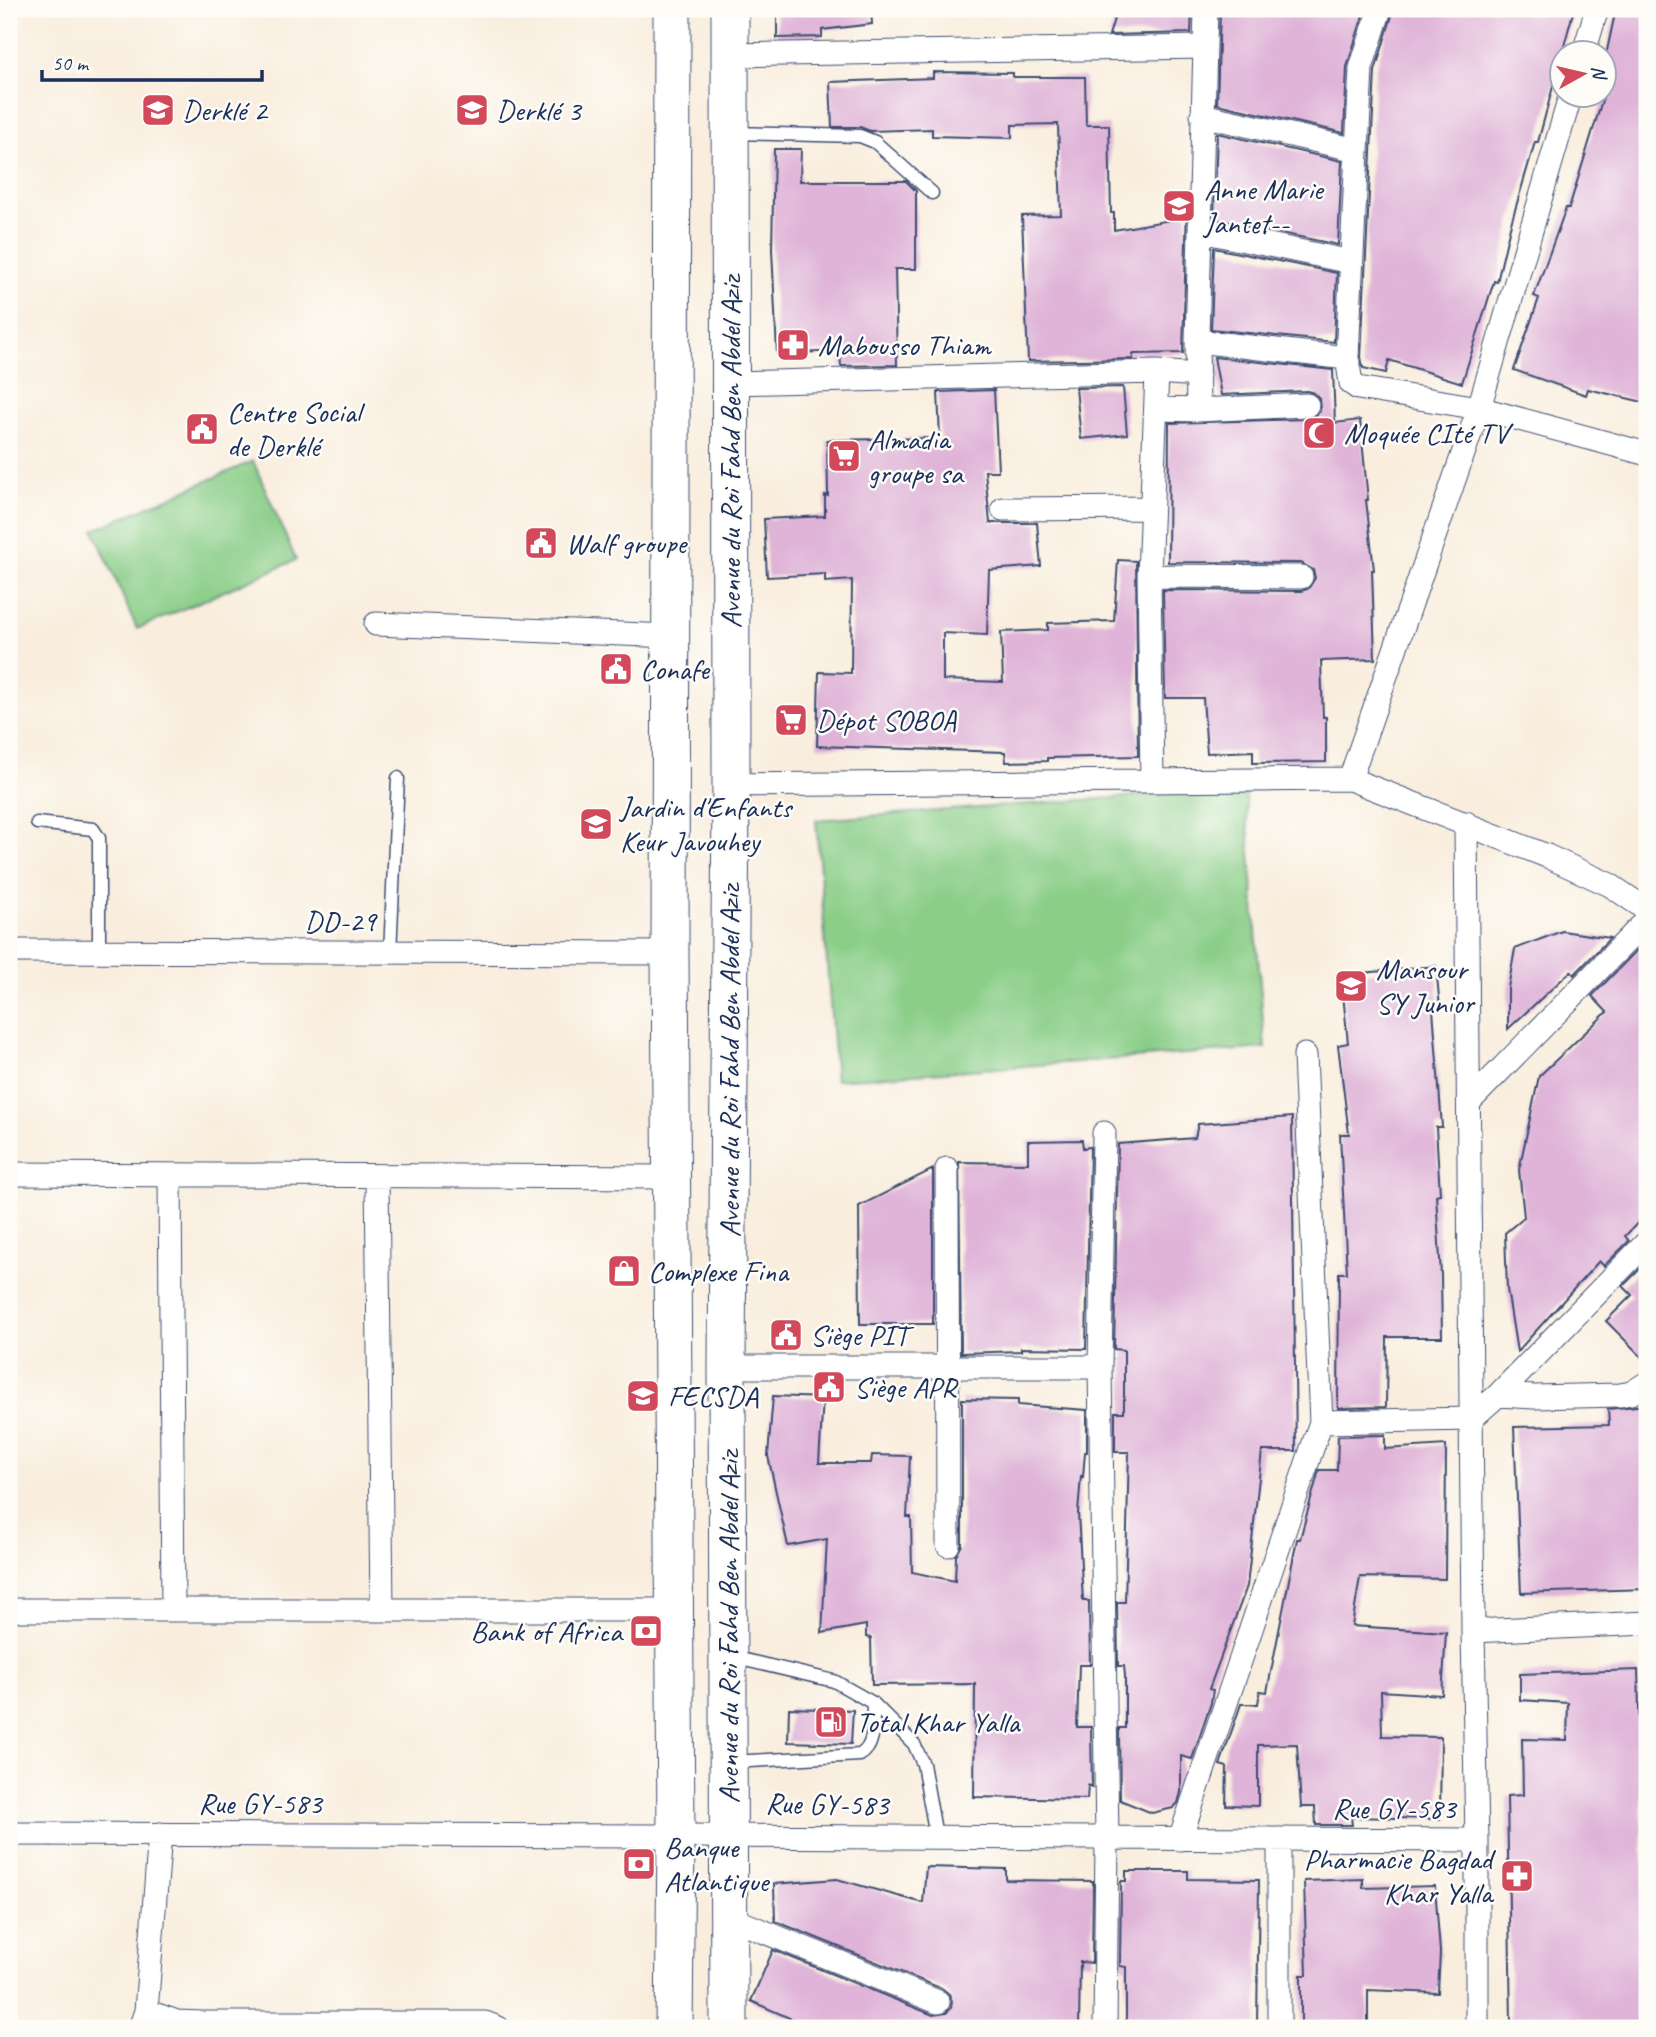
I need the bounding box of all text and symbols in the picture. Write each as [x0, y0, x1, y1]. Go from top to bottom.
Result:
scale bar [42, 38, 262, 82]
north arrow [1548, 38, 1618, 108]
text: 50 m [52, 50, 90, 76]
text: N [1586, 64, 1612, 82]
school or university icon: Derklé 2 [139, 91, 177, 129]
place label: Derklé 2 [182, 91, 269, 129]
school or university icon: Derklé 3 [453, 91, 491, 129]
place label: Derklé 3 [496, 91, 583, 129]
place label: Anne Marie Jantet-- [1202, 170, 1325, 242]
school or university icon: Anne Marie Jantet-- [1160, 187, 1198, 225]
street label: Avenue du Roi Fahd Ben Abdel Aziz [711, 273, 749, 628]
pharmacy icon: Mabousso Thiam [774, 326, 812, 364]
place label: Mabousso Thiam [818, 326, 992, 364]
place label: Centre Social de Derklé [227, 393, 366, 465]
public building icon: Centre Social de Derklé [183, 410, 221, 448]
mosque icon: Moquée CIté TV [1300, 414, 1338, 452]
place label: Moquée CIté TV [1344, 414, 1514, 452]
place label: Almadia groupe sa [868, 420, 965, 492]
supermarket icon: Almadia groupe sa [825, 437, 863, 475]
public building icon: Walf groupe [522, 524, 560, 562]
place label: Walf groupe [566, 524, 688, 562]
public building icon: Conafe [597, 650, 635, 688]
place label: Conafe [640, 650, 711, 688]
supermarket icon: Dépot SOBOA [772, 701, 810, 739]
place label: Dépot SOBOA [816, 701, 957, 739]
place label: Jardin d'Enfants Keur Javouhey [618, 788, 794, 860]
school or university icon: Jardin d'Enfants Keur Javouhey [577, 805, 615, 843]
street label: Avenue du Roi Fahd Ben Abdel Aziz [710, 882, 748, 1237]
street label: DD-29 [304, 902, 378, 940]
place label: Mansour SY Junior [1376, 950, 1476, 1022]
school or university icon: Mansour SY Junior [1332, 967, 1370, 1005]
shop icon: Complexe Fina [605, 1252, 643, 1290]
place label: Complexe Fina [648, 1252, 790, 1290]
public building icon: Siège PIT [767, 1316, 805, 1354]
place label: Siège PIT [810, 1316, 915, 1354]
public building icon: Siège APR [810, 1368, 848, 1406]
place label: Siège APR [854, 1368, 959, 1406]
school or university icon: FECSDA [624, 1377, 662, 1415]
place label: FECSDA [668, 1377, 759, 1415]
street label: Avenue du Roi Fahd Ben Abdel Aziz [709, 1448, 747, 1803]
place label: Bank of Africa [471, 1612, 624, 1650]
bank icon: Bank of Africa [627, 1612, 665, 1650]
fuel station icon: Total Khar Yalla [812, 1703, 850, 1741]
place label: Total Khar Yalla [856, 1703, 1021, 1741]
street label: Rue GY-583 [198, 1784, 324, 1822]
street label: Rue GY-583 [765, 1784, 891, 1824]
street label: Rue GY-583 [1332, 1789, 1458, 1827]
place label: Banque Atlantique [664, 1828, 771, 1900]
place label: Pharmacie Bagdad Khar Yalla [1304, 1840, 1496, 1912]
bank icon: Banque Atlantique [620, 1845, 658, 1883]
pharmacy icon: Pharmacie Bagdad Khar Yalla [1498, 1857, 1536, 1895]

